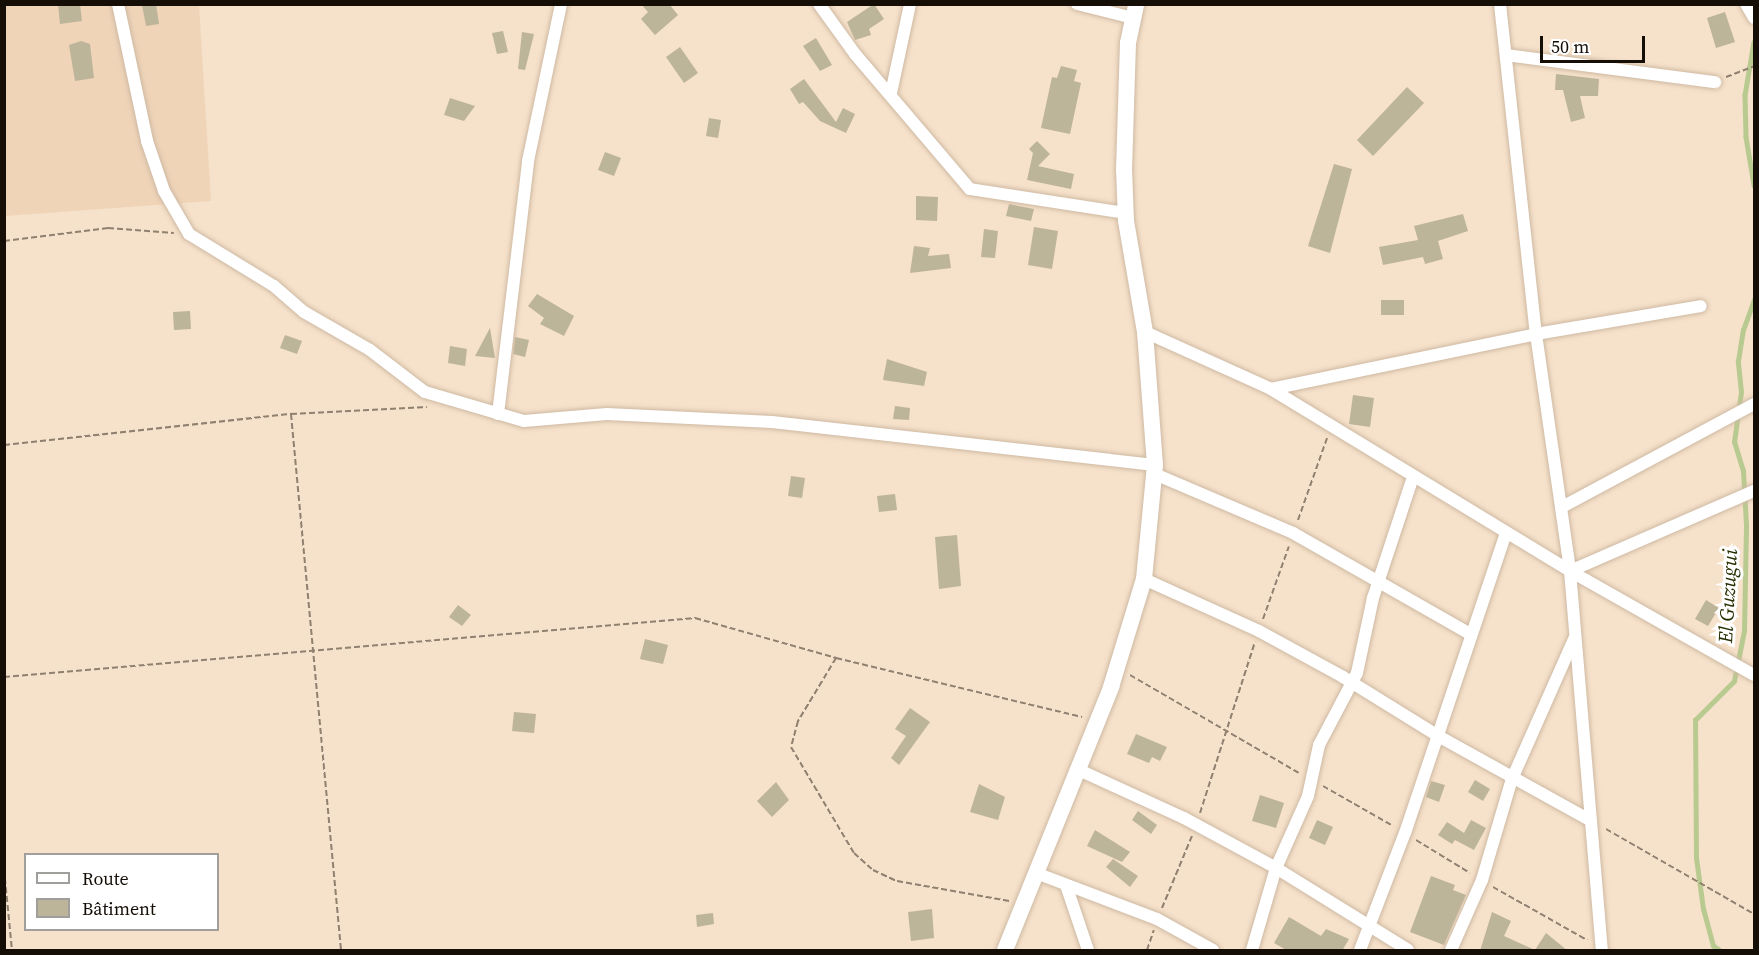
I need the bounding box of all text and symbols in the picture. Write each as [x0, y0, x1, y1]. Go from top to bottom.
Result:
scale bar [1543, 24, 1648, 62]
text: 50 m [1551, 34, 1589, 59]
water label: El Guzugui [1714, 548, 1742, 644]
legend [24, 853, 219, 931]
text: Route [82, 866, 129, 891]
text: Bâtiment [82, 896, 156, 921]

